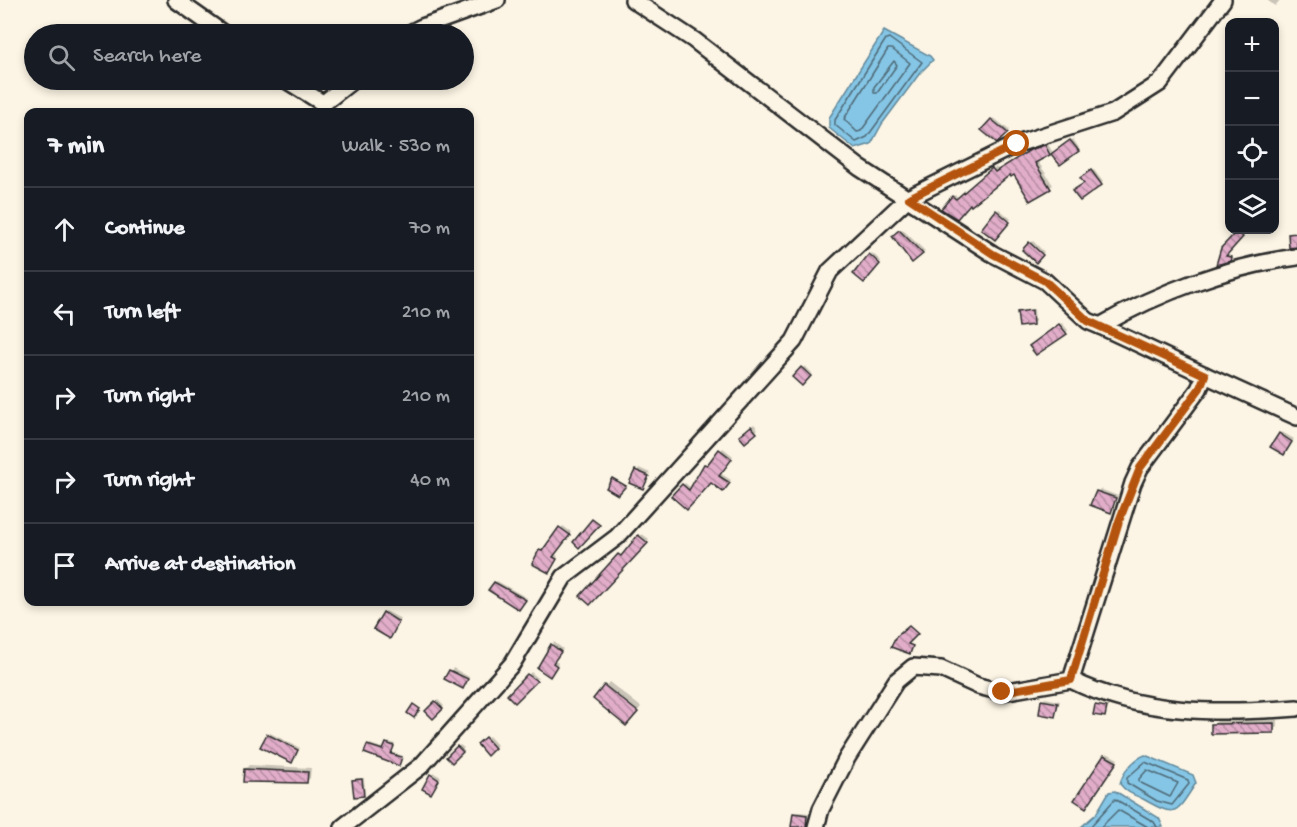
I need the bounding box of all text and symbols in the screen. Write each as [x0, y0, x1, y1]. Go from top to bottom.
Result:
map controls [1225, 18, 1279, 234]
button: + [1225, 18, 1279, 72]
search box [24, 24, 474, 90]
icon: search [45, 41, 78, 74]
text: Search here [93, 44, 201, 70]
button: − [1225, 72, 1279, 126]
button: locate [1225, 126, 1279, 180]
route start [1003, 130, 1029, 156]
text: 7 min [48, 132, 104, 163]
text: Walk · 530 m [342, 136, 450, 159]
button: layers [1225, 180, 1279, 234]
icon: ahead [48, 213, 81, 246]
text: Continue [105, 216, 185, 242]
text: 70 m [409, 218, 450, 241]
icon: left [48, 297, 81, 330]
text: Turn left [105, 300, 179, 326]
text: 210 m [402, 302, 450, 325]
icon: right [48, 381, 81, 414]
text: Turn right [105, 384, 193, 410]
text: 210 m [402, 386, 450, 409]
icon: right [48, 465, 81, 498]
text: Turn right [105, 468, 193, 494]
text: 40 m [410, 470, 450, 493]
icon: arrive [48, 549, 81, 582]
text: Arrive at destination [105, 552, 295, 578]
route end [988, 678, 1014, 704]

